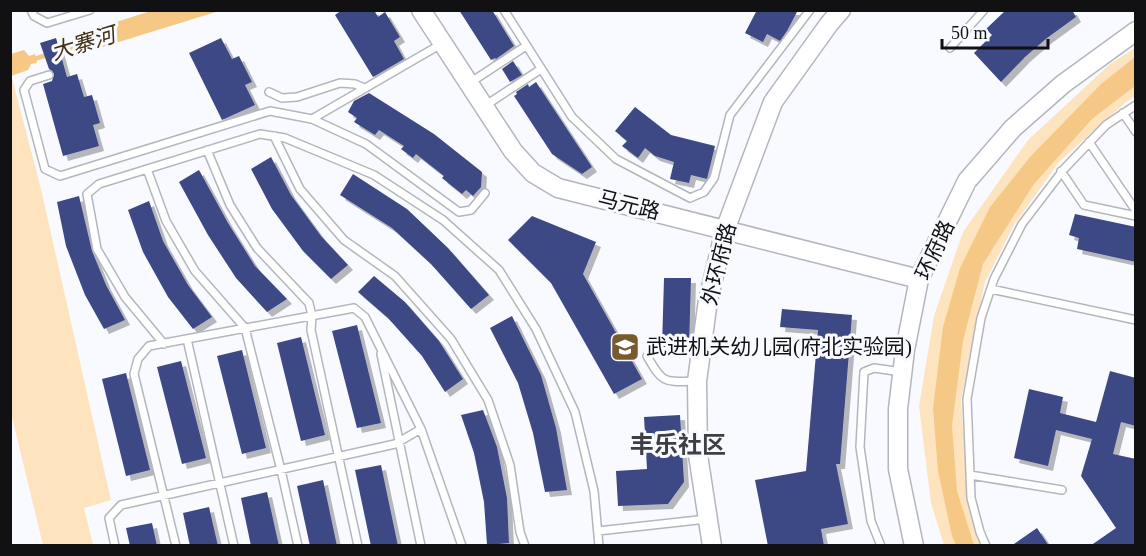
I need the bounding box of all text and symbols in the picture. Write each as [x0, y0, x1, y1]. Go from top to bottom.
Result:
scale bar [942, 12, 1048, 50]
water label: 大寨河 [48, 21, 122, 65]
text: 50 m [951, 23, 988, 43]
street label: 马元路 [596, 186, 662, 224]
street label: 环府路 [911, 216, 959, 284]
street label: 外环府路 [697, 220, 741, 308]
school or university icon: 武进机关幼儿园(府北实验园) [609, 331, 641, 363]
place label: 武进机关幼儿园(府北实验园) [646, 335, 912, 359]
district label: 丰乐社区 [630, 432, 726, 458]

